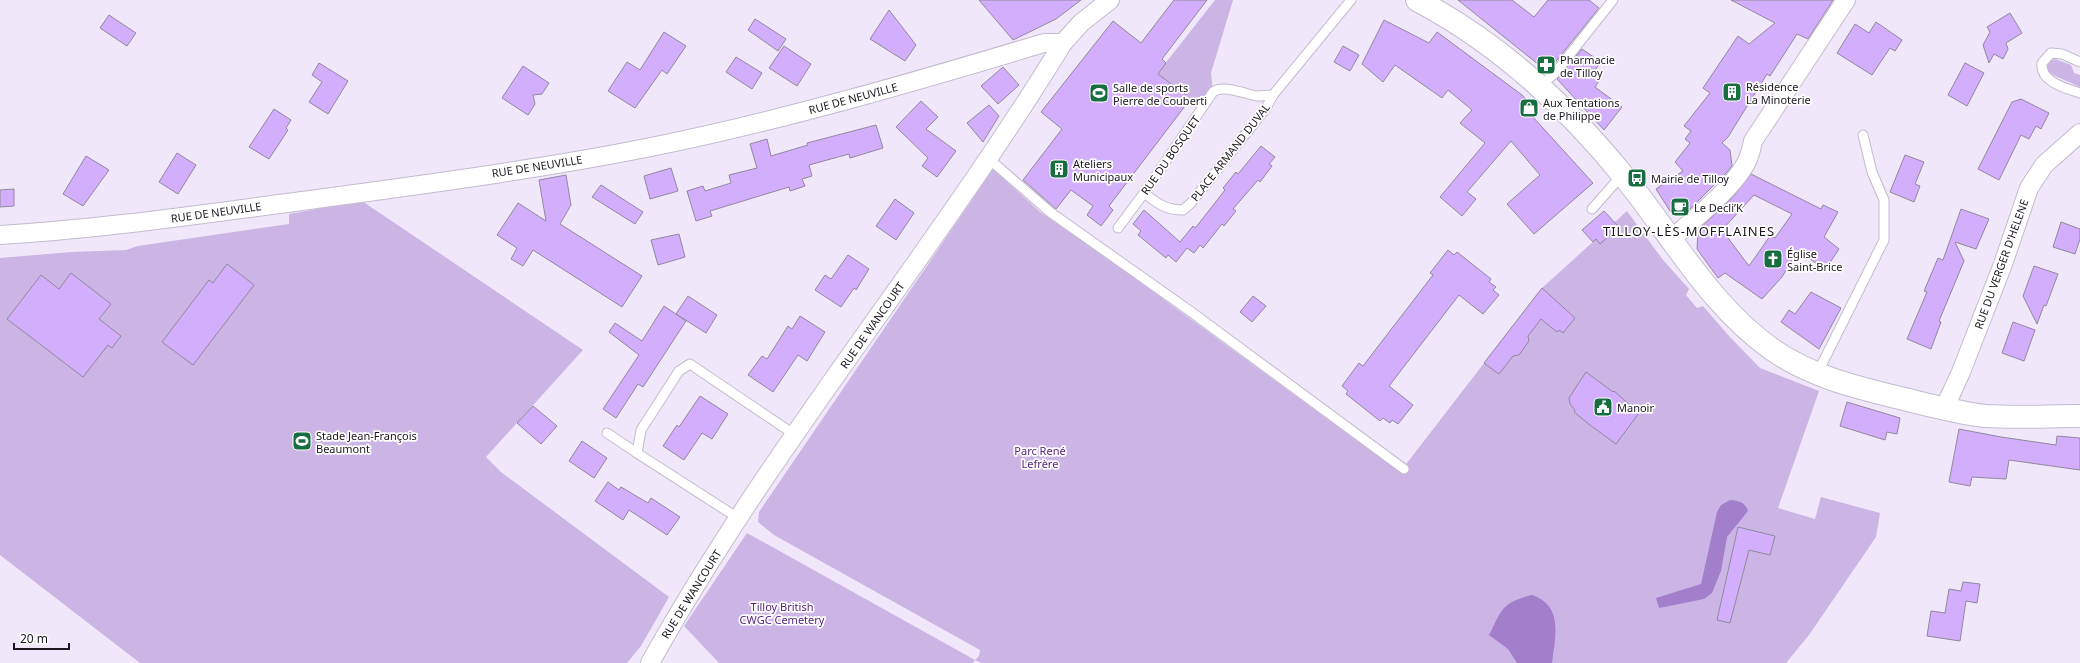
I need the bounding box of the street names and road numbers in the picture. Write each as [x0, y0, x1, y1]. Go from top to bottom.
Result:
street label: RUE DE NEUVILLE [807, 79, 899, 117]
street label: PLACE ARMAND DUVAL [1187, 100, 1273, 204]
street label: RUE DU BOSQUET [1137, 112, 1203, 198]
street label: RUE DE NEUVILLE [491, 151, 583, 181]
street label: RUE DU VERGER D'HELENE [1970, 197, 2032, 331]
street label: RUE DE NEUVILLE [170, 198, 262, 226]
street label: RUE DE WANCOURT [836, 279, 908, 371]
street label: RUE DE WANCOURT [658, 547, 724, 641]

